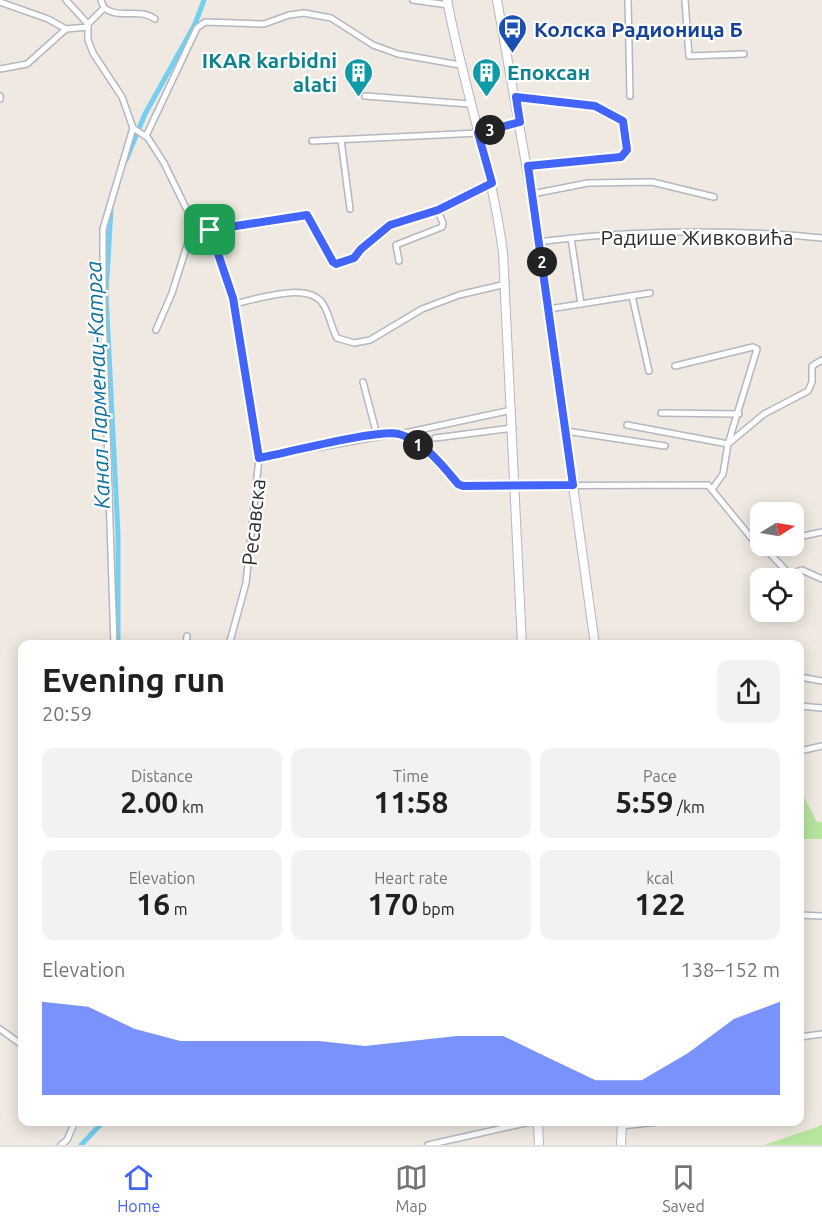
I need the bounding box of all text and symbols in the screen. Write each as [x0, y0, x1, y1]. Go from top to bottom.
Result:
bus stop icon: Колска Радионица Б [497, 13, 529, 55]
place label: Колска Радионица Б [534, 17, 743, 41]
place label: IKAR karbidni alati [202, 48, 337, 96]
building icon: IKAR karbidni alati [342, 56, 374, 98]
building icon: Епоксан [470, 56, 502, 98]
place label: Епоксан [507, 60, 590, 84]
pin: 3 [475, 115, 505, 145]
text: 3 [485, 121, 495, 139]
pin [184, 204, 235, 255]
icon: arrive [193, 213, 226, 246]
street label: Радише Живковића [601, 225, 794, 249]
pin: 2 [527, 247, 557, 277]
text: 2 [537, 253, 547, 271]
water label: Канал Парменац-Катрга [80, 260, 114, 510]
pin: 1 [403, 430, 433, 460]
text: 1 [413, 436, 423, 454]
street label: Ресавска [237, 477, 269, 567]
north arrow [750, 502, 804, 556]
map controls [750, 502, 804, 622]
button: locate [750, 568, 804, 622]
button: share [717, 660, 780, 723]
text: Evening run [42, 661, 225, 698]
text: 20:59 [42, 702, 92, 725]
text: Distance [131, 767, 193, 785]
text: Time [393, 767, 429, 785]
text: Pace [643, 767, 677, 785]
text: 2.00 [120, 785, 178, 819]
text: 11:58 [373, 785, 449, 819]
text: 5:59 [615, 785, 673, 819]
text: km [178, 798, 204, 816]
text: /km [673, 798, 705, 816]
text: Elevation [129, 869, 195, 887]
text: Heart rate [374, 869, 448, 887]
text: kcal [646, 869, 674, 887]
text: 16 [136, 887, 170, 921]
text: 170 [368, 887, 418, 921]
text: 122 [635, 887, 685, 921]
text: m [170, 900, 188, 918]
text: bpm [418, 900, 454, 918]
text: Elevation [42, 958, 125, 981]
text: 138–152 m [681, 958, 780, 981]
tab: Home [117, 1161, 160, 1215]
tab: Map [395, 1161, 428, 1215]
tab: Saved [662, 1161, 705, 1215]

